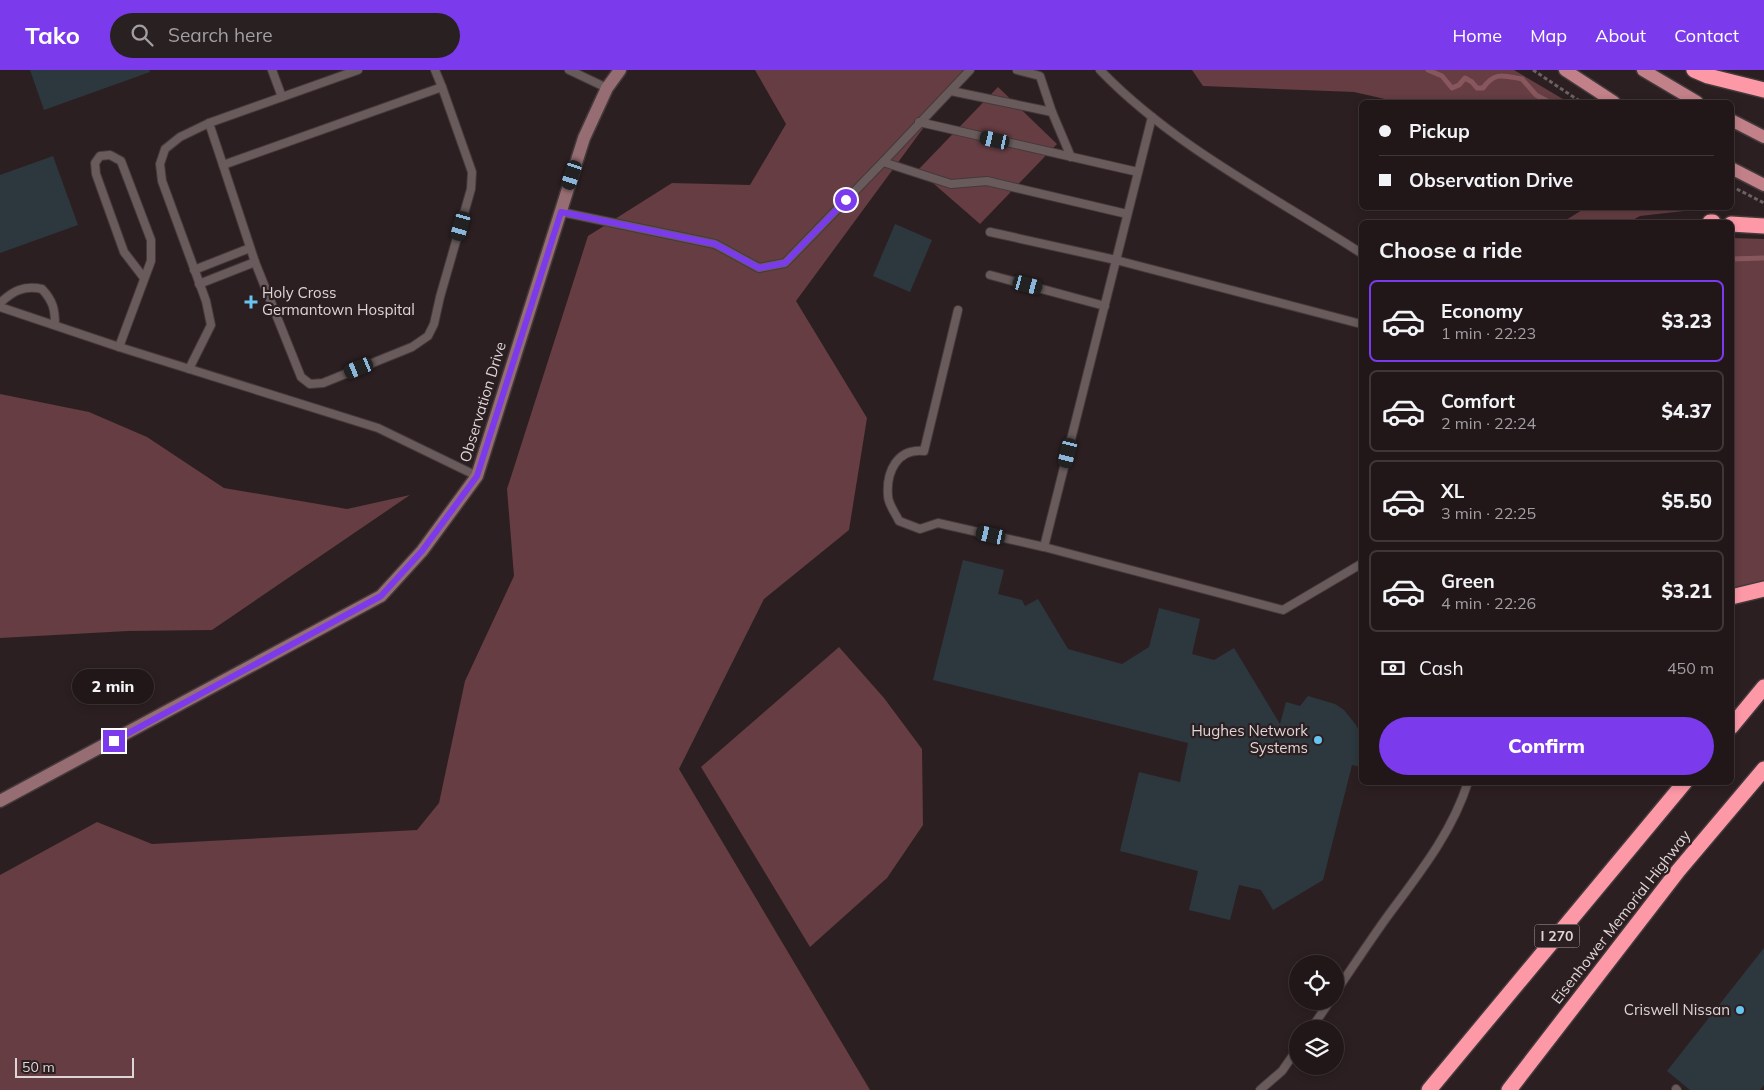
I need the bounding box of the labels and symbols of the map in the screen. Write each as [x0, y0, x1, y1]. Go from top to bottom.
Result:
car [978, 129, 1011, 151]
car [560, 158, 583, 192]
route start [835, 189, 857, 211]
car [449, 210, 472, 242]
car [1011, 274, 1044, 296]
place label: Holy Cross Germantown Hospital [262, 283, 415, 319]
marker: Holy Cross Germantown Hospital [244, 295, 258, 309]
street label: Observation Drive [455, 339, 510, 465]
car [342, 355, 375, 381]
car [1057, 437, 1078, 469]
car [974, 524, 1007, 546]
callout: 2 min [73, 668, 155, 704]
place label: Hughes Network Systems [1191, 721, 1308, 757]
route end [103, 730, 125, 752]
marker: Hughes Network Systems [1312, 734, 1324, 746]
street label: Eisenhower Memorial Highway [1547, 826, 1694, 1007]
road number: I 270 [1534, 924, 1580, 948]
place label: Criswell Nissan [1624, 1000, 1730, 1019]
marker: Criswell Nissan [1734, 1004, 1746, 1016]
scale bar [15, 1055, 134, 1078]

